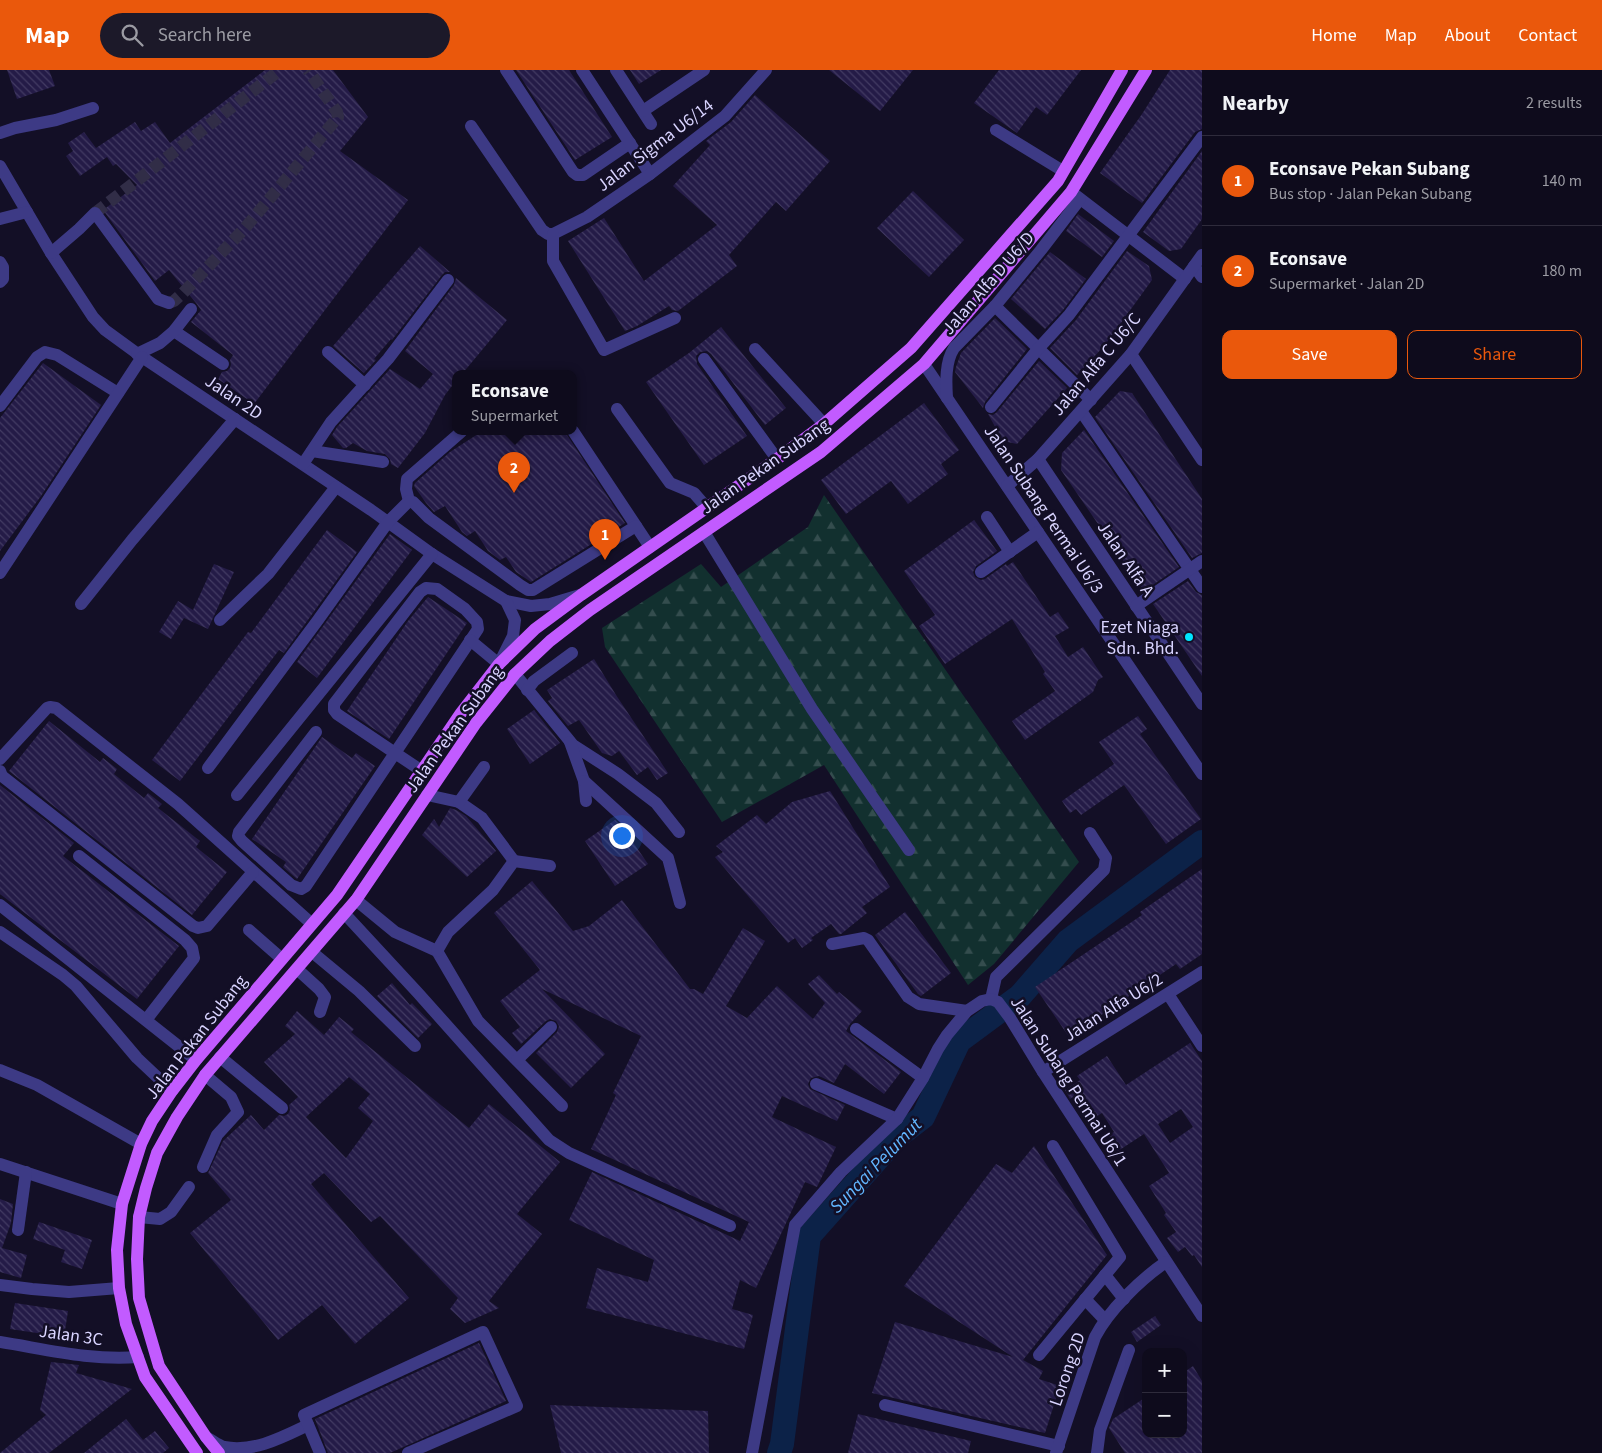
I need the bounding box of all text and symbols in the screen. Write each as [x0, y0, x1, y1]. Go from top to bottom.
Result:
search box [100, 13, 450, 58]
text: Map [25, 18, 70, 53]
icon: search [118, 21, 146, 49]
text: Search here [158, 22, 251, 49]
text: Home [1311, 23, 1357, 48]
text: Map [1385, 23, 1417, 48]
text: About [1445, 23, 1490, 48]
text: Contact [1518, 23, 1577, 48]
text: Nearby [1222, 88, 1289, 118]
text: 2 results [1526, 92, 1582, 114]
street label: Jalan Sigma U6/14 [592, 93, 719, 198]
text: Econsave Pekan Subang [1269, 156, 1470, 183]
text: 1 [1234, 170, 1242, 192]
text: 140 m [1542, 170, 1582, 192]
text: Bus stop · Jalan Pekan Subang [1269, 183, 1472, 205]
street label: Jalan Alfa D U6/D [937, 226, 1040, 340]
text: Econsave [1269, 246, 1347, 273]
text: 2 [1234, 260, 1242, 282]
text: 180 m [1542, 260, 1582, 282]
text: Supermarket · Jalan 2D [1269, 273, 1424, 295]
street label: Jalan Alfa C U6/C [1046, 307, 1147, 421]
button: Save [1222, 330, 1397, 379]
button: Share [1407, 330, 1582, 379]
street label: Jalan 2D [200, 369, 268, 426]
popup [452, 370, 577, 435]
text: Econsave [471, 378, 549, 405]
text: Supermarket [471, 405, 558, 427]
street label: Jalan Pekan Subang [696, 413, 835, 520]
street label: Jalan Subang Permai U6/3 [978, 420, 1109, 598]
pin: 2 [498, 452, 530, 493]
street label: Jalan Alfa A [1091, 516, 1160, 602]
pin: 1 [589, 519, 621, 560]
place label: Ezet Niaga Sdn. Bhd. [1101, 615, 1179, 661]
marker: Ezet Niaga Sdn. Bhd. [1183, 631, 1195, 643]
street label: Jalan Pekan Subang [400, 661, 509, 798]
your location [609, 823, 635, 849]
street label: Jalan Alfa U6/2 [1059, 967, 1168, 1048]
street label: Jalan Pekan Subang [140, 970, 253, 1105]
street label: Jalan Subang Permai U6/1 [1004, 991, 1133, 1171]
water label: Sungai Pelumut [824, 1112, 929, 1220]
street label: Jalan 3C [37, 1319, 104, 1352]
street label: Lorong 2D [1043, 1329, 1092, 1409]
map controls [1142, 1348, 1187, 1438]
button: + [1142, 1348, 1187, 1393]
button: − [1142, 1393, 1187, 1438]

